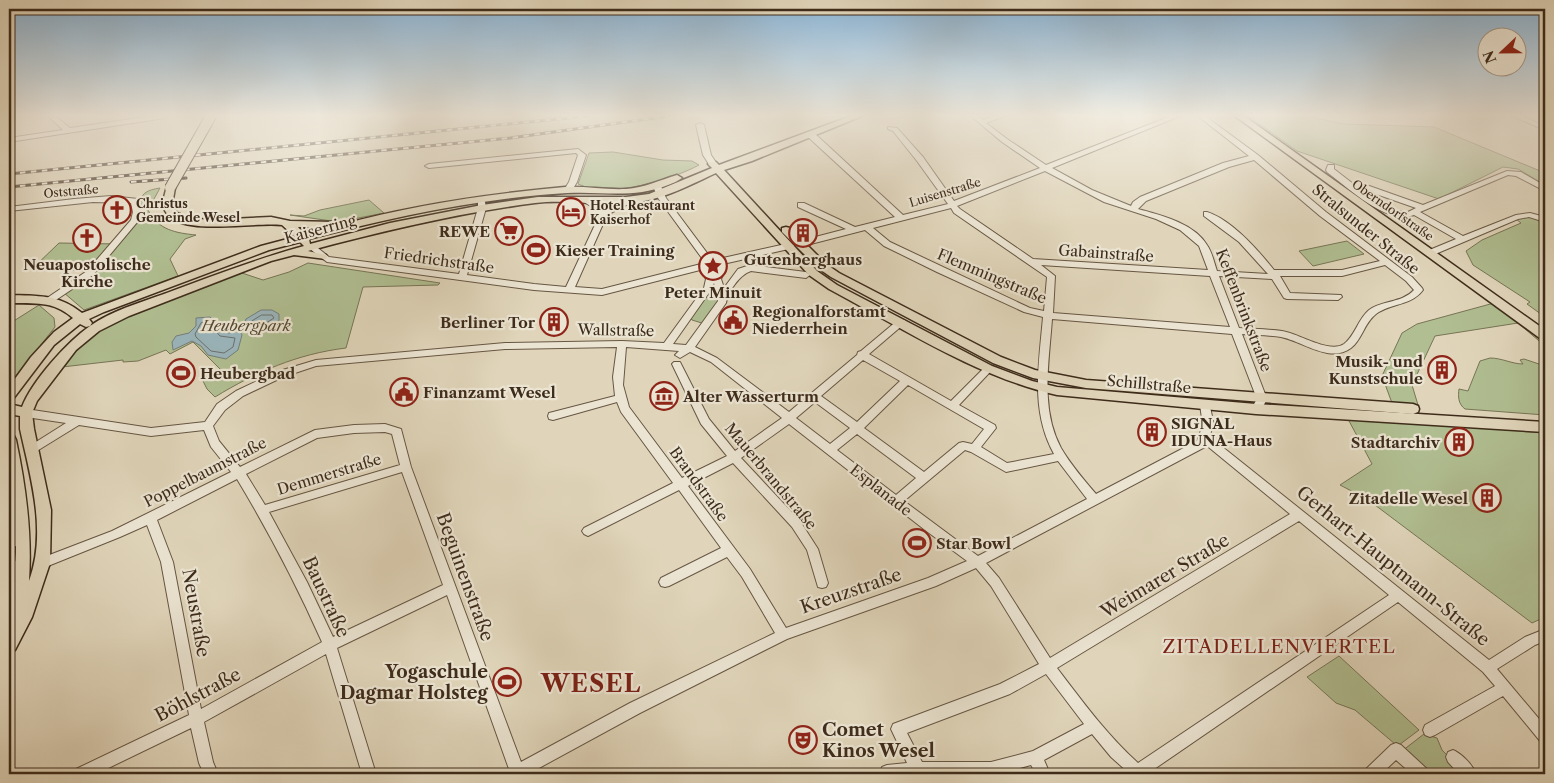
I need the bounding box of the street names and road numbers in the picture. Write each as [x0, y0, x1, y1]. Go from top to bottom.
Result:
street label: Luisenstraße [907, 174, 983, 210]
street label: Oberndorfstraße [1349, 176, 1437, 244]
street label: Stralsunder Straße [1308, 180, 1424, 278]
street label: Oststraße [43, 181, 99, 201]
street label: Kaiserring [282, 210, 358, 248]
street label: Gabainstraße [1058, 240, 1154, 266]
street label: Friedrichstraße [383, 243, 495, 277]
street label: Flemmingstraße [934, 244, 1050, 308]
street label: Keffenbrinkstraße [1212, 246, 1276, 374]
street label: Wallstraße [577, 320, 654, 340]
street label: Schillstraße [1106, 371, 1192, 397]
street label: Mauerbrandstraße [721, 419, 821, 533]
street label: Poppelbaumstraße [141, 433, 269, 511]
street label: Brandstraße [665, 443, 733, 525]
street label: Demmerstraße [275, 449, 383, 499]
street label: Esplanade [846, 460, 916, 520]
street label: Gerhart-Hauptmann-Straße [1292, 481, 1494, 651]
street label: Beguinenstraße [432, 510, 498, 644]
street label: Weimarer Straße [1096, 529, 1233, 624]
street label: Baustraße [298, 553, 354, 641]
street label: Kreuzstraße [798, 563, 904, 619]
street label: Neustraße [177, 567, 215, 659]
street label: Böhlstraße [151, 663, 245, 727]

